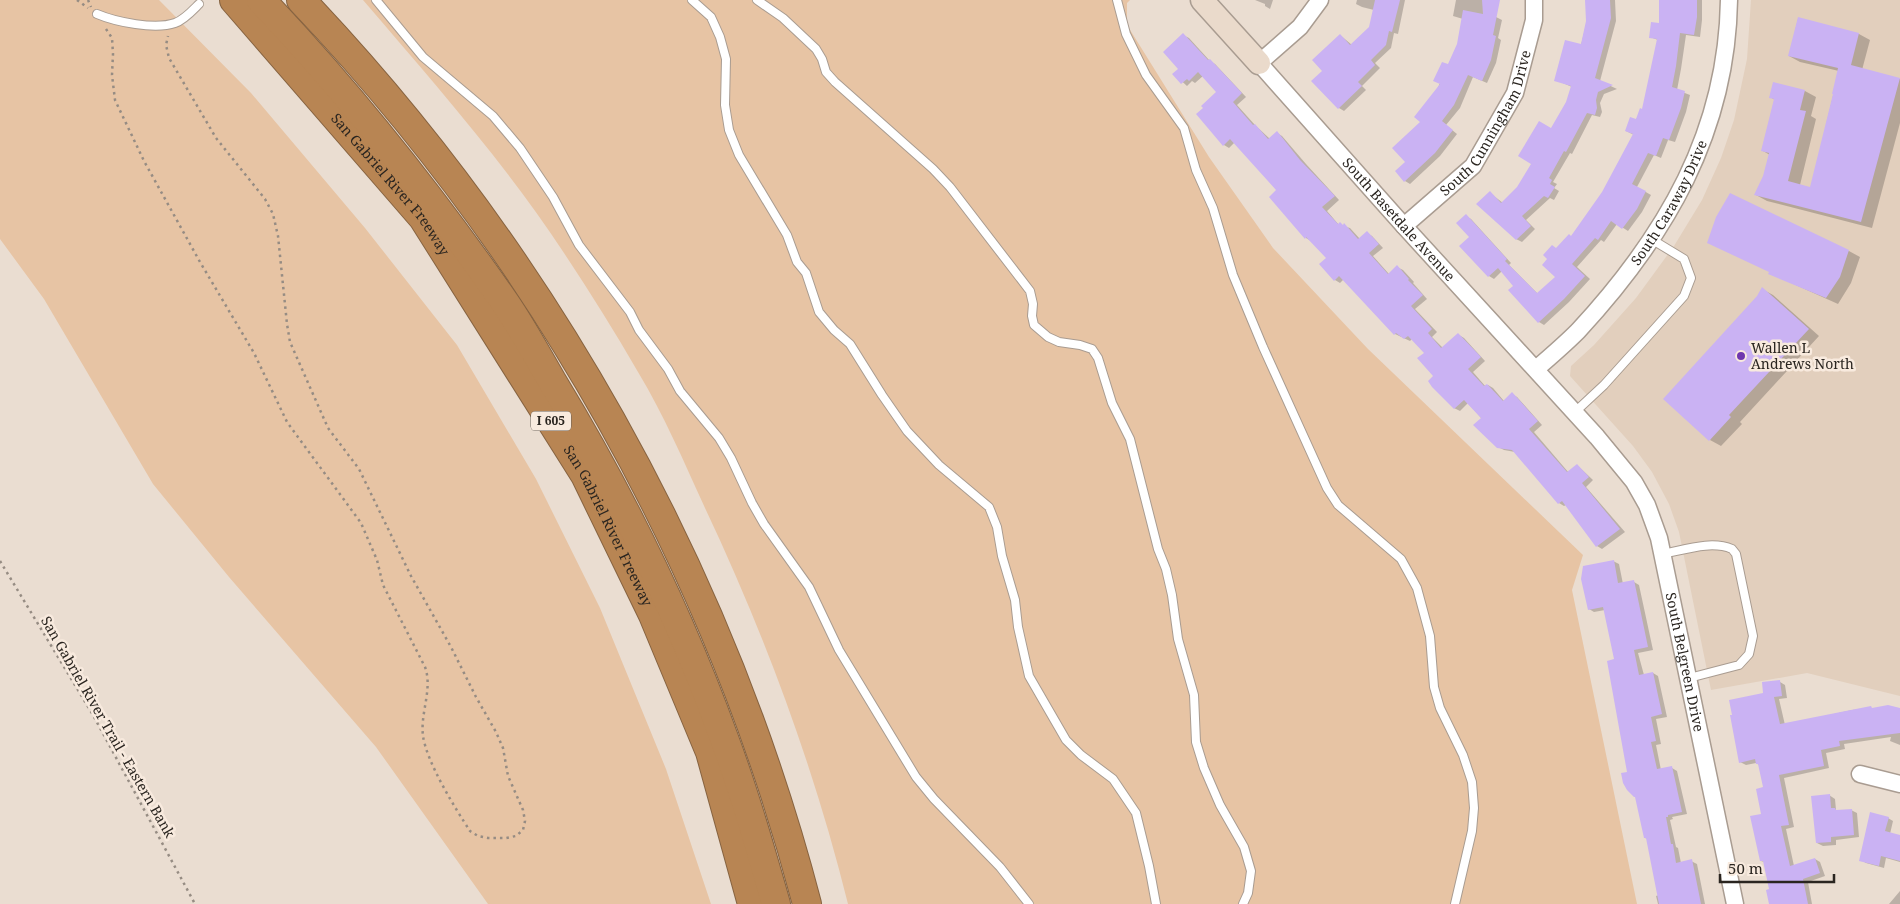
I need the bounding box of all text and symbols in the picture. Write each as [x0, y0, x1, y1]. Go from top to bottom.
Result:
street label: South Cunningham Drive [1435, 48, 1535, 200]
street label: San Gabriel River Freeway [327, 109, 454, 259]
street label: South Caraway Drive [1626, 137, 1711, 269]
street label: South Basetdale Avenue [1339, 153, 1460, 285]
place label: Wallen L Andrews North [1751, 338, 1854, 373]
marker: Wallen L Andrews North [1735, 350, 1747, 362]
road number: I 605 [531, 412, 571, 431]
street label: San Gabriel River Freeway [560, 441, 657, 609]
street label: South Belgreen Drive [1662, 591, 1709, 734]
street label: San Gabriel River Trail - Eastern Bank [37, 613, 180, 842]
scale bar [1720, 852, 1834, 884]
text: 50 m [1728, 858, 1763, 878]

